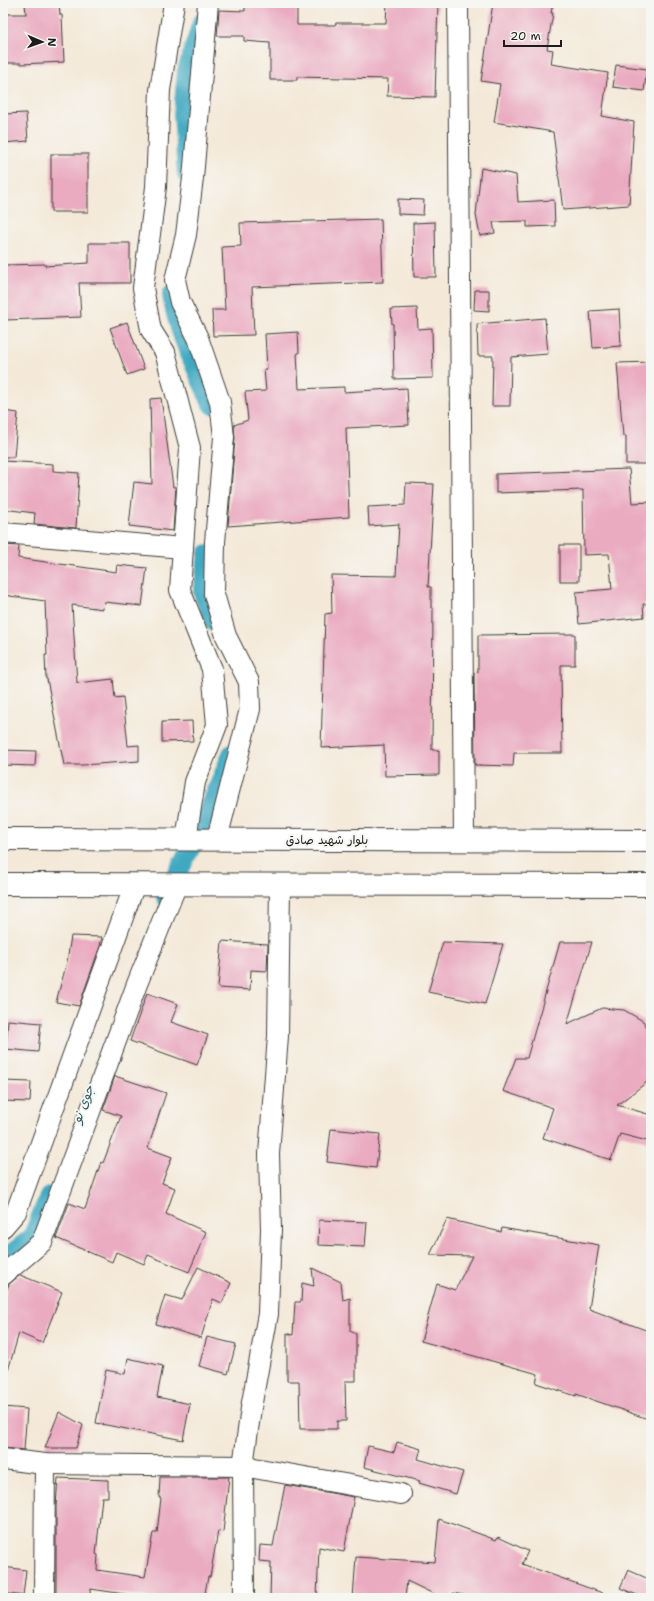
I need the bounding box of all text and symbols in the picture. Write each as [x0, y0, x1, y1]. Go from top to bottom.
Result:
north arrow [22, 22, 62, 62]
scale bar [504, 22, 561, 48]
text: 20 m [510, 28, 541, 44]
text: N [44, 38, 59, 47]
street label: بلوار شهید صادق [286, 832, 368, 848]
water label: جوی نو [67, 1082, 98, 1127]

